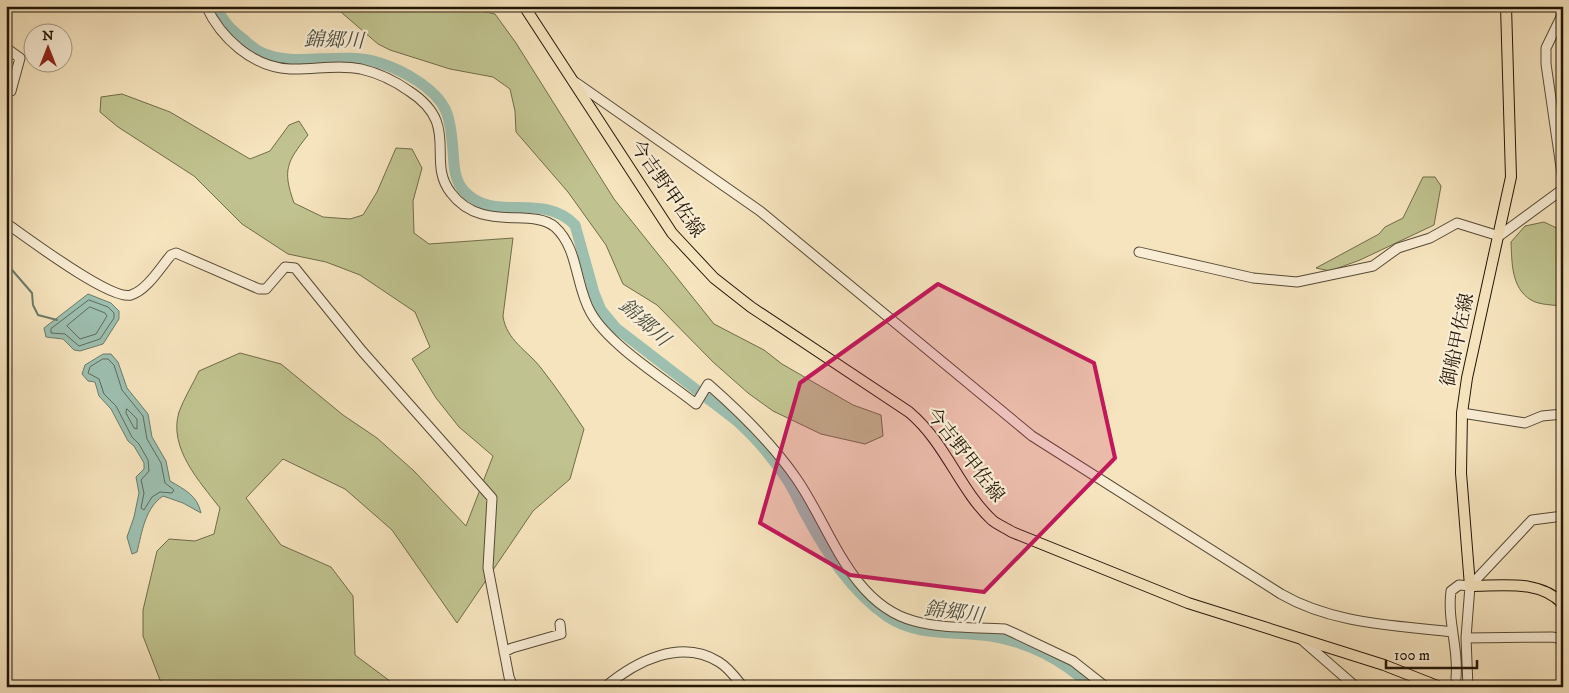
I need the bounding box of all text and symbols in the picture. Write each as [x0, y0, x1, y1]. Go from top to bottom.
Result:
north arrow [22, 22, 72, 72]
text: N [42, 27, 54, 45]
water label: 錦郷川 [304, 27, 366, 55]
street label: 今吉野甲佐線 [625, 136, 709, 242]
street label: 御船甲佐線 [1437, 291, 1479, 389]
water label: 錦郷川 [613, 294, 676, 354]
street label: 今吉野甲佐線 [921, 403, 1009, 507]
water label: 錦郷川 [923, 597, 987, 629]
scale bar [1386, 638, 1478, 670]
text: 100 m [1394, 646, 1430, 665]

